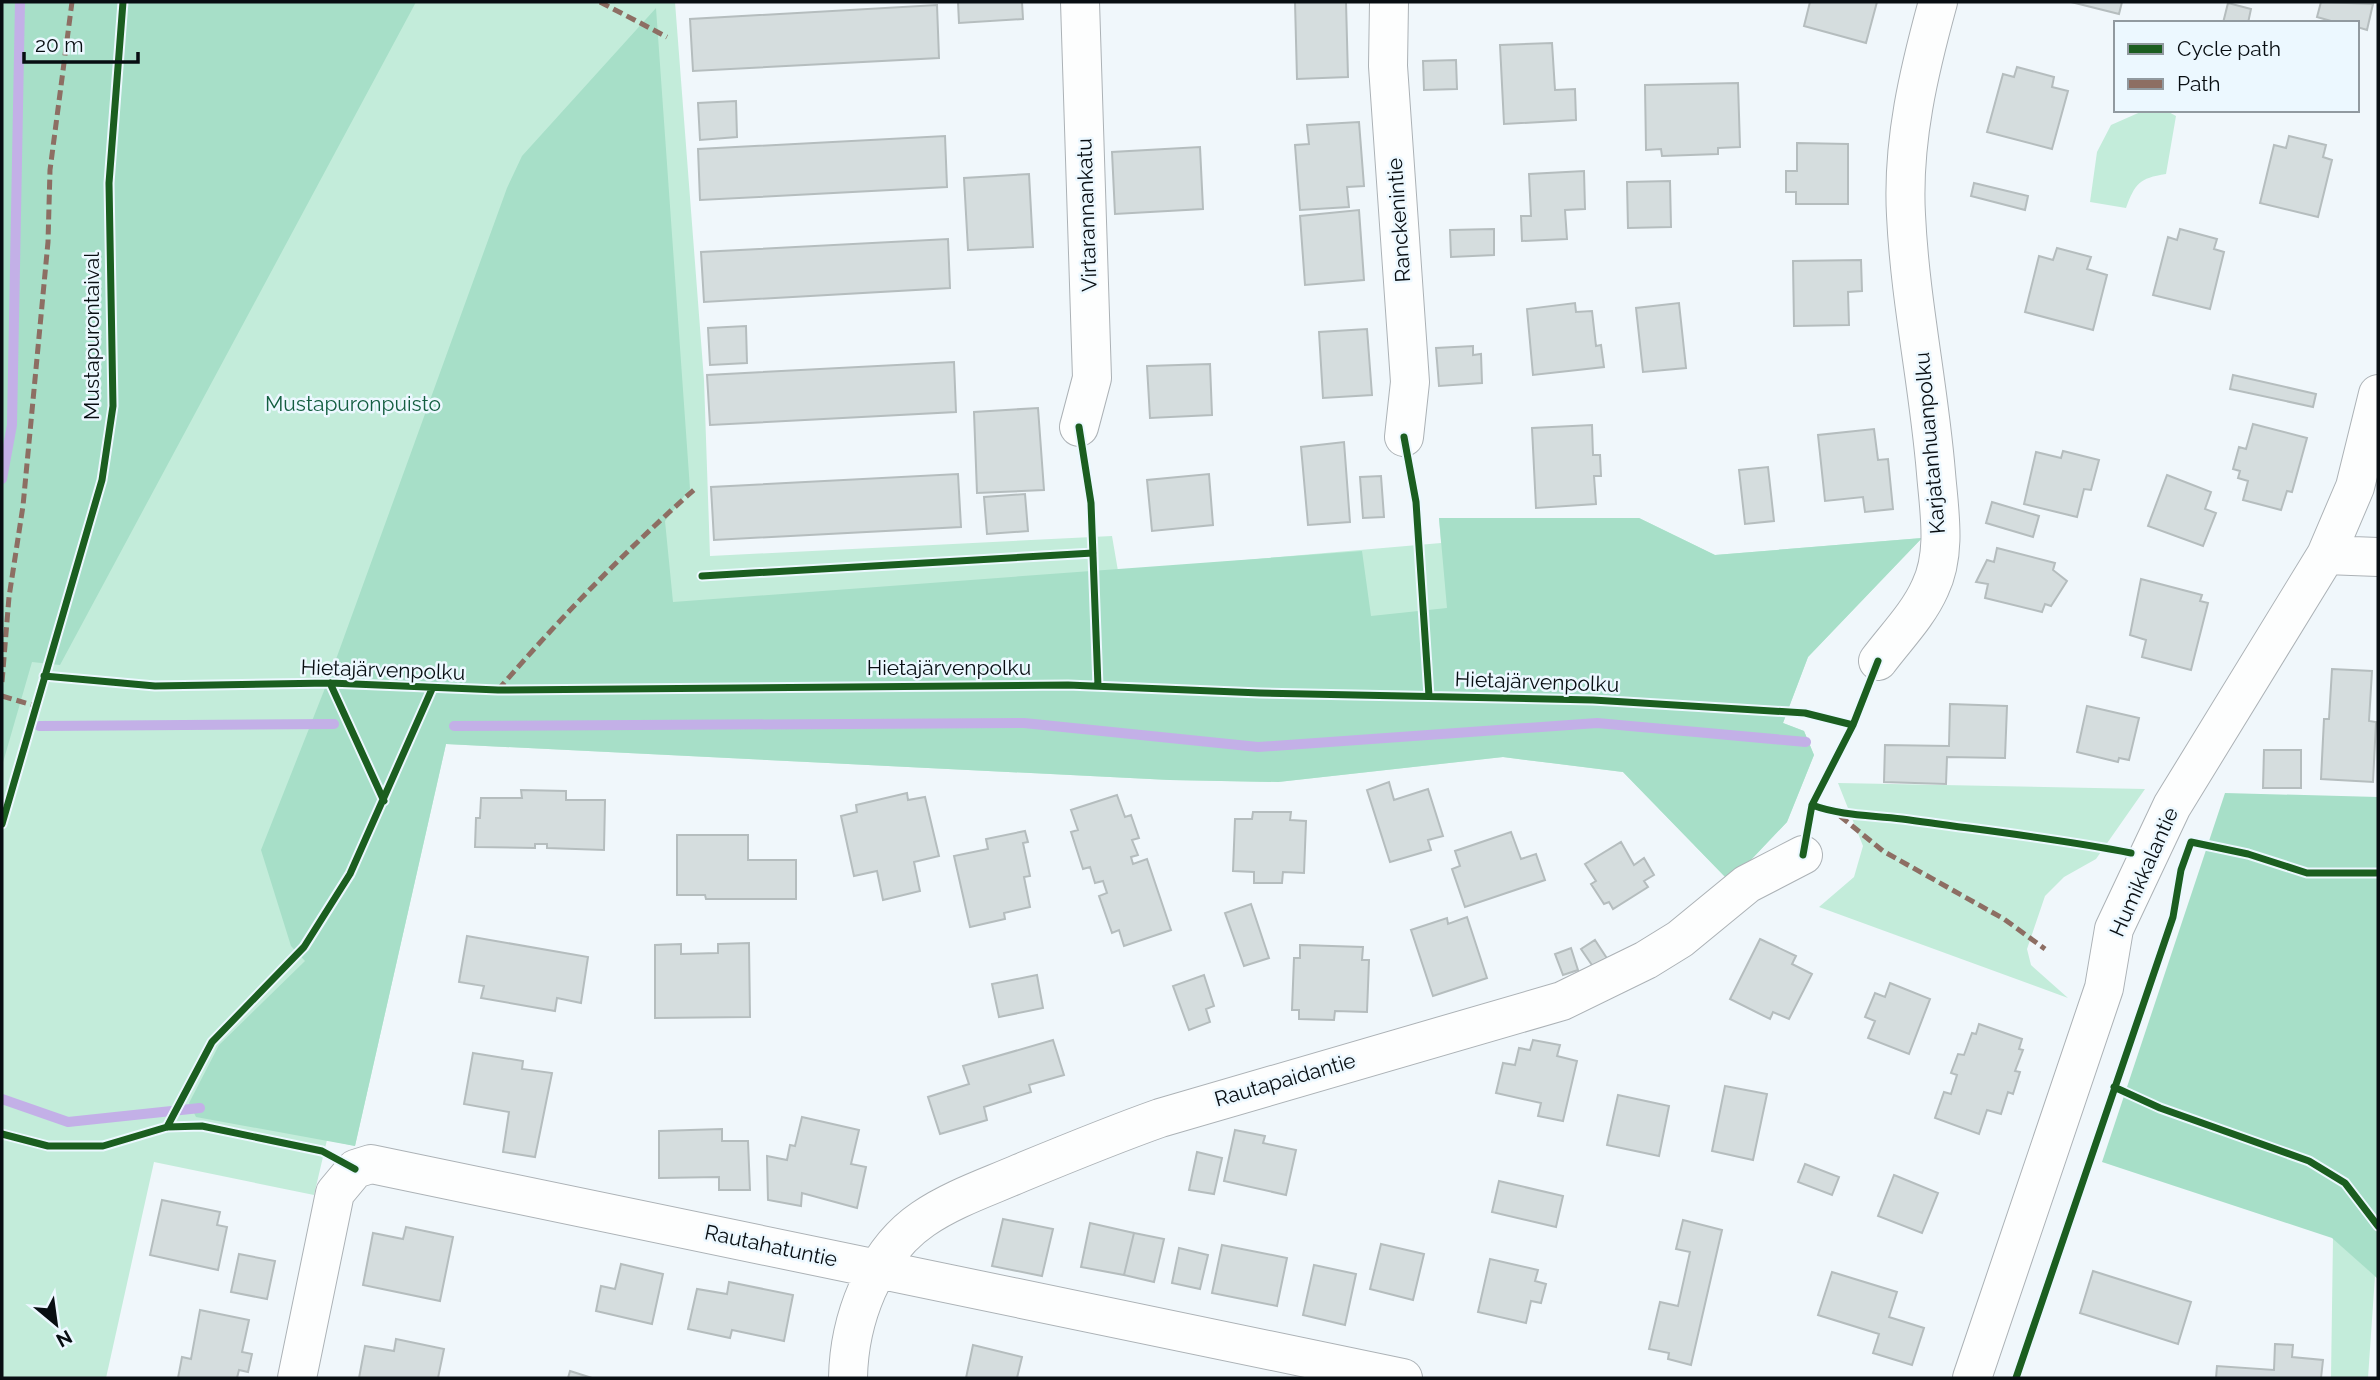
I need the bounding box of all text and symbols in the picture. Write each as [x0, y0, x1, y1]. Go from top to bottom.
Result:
scale bar [24, 21, 138, 65]
legend [2114, 21, 2359, 112]
text: 20 m [35, 32, 83, 57]
text: Cycle path [2177, 36, 2281, 61]
text: Path [2177, 71, 2221, 96]
street label: Virtarannankatu [1071, 138, 1102, 292]
street label: Ranckenintie [1382, 157, 1415, 283]
street label: Mustapurontaival [79, 252, 104, 420]
street label: Karjatanhuanpolku [1909, 351, 1950, 535]
park label: Mustapuronpuisto [265, 391, 441, 416]
street label: Hietajärvenpolku [300, 654, 466, 685]
street label: Hietajärvenpolku [867, 655, 1031, 680]
street label: Hietajärvenpolku [1454, 666, 1620, 697]
street label: Humikkalantie [2104, 803, 2183, 940]
street label: Rautapaidantie [1211, 1047, 1358, 1112]
street label: Rautahatuntie [702, 1219, 840, 1272]
north arrow [21, 1289, 91, 1359]
text: N [53, 1326, 76, 1352]

